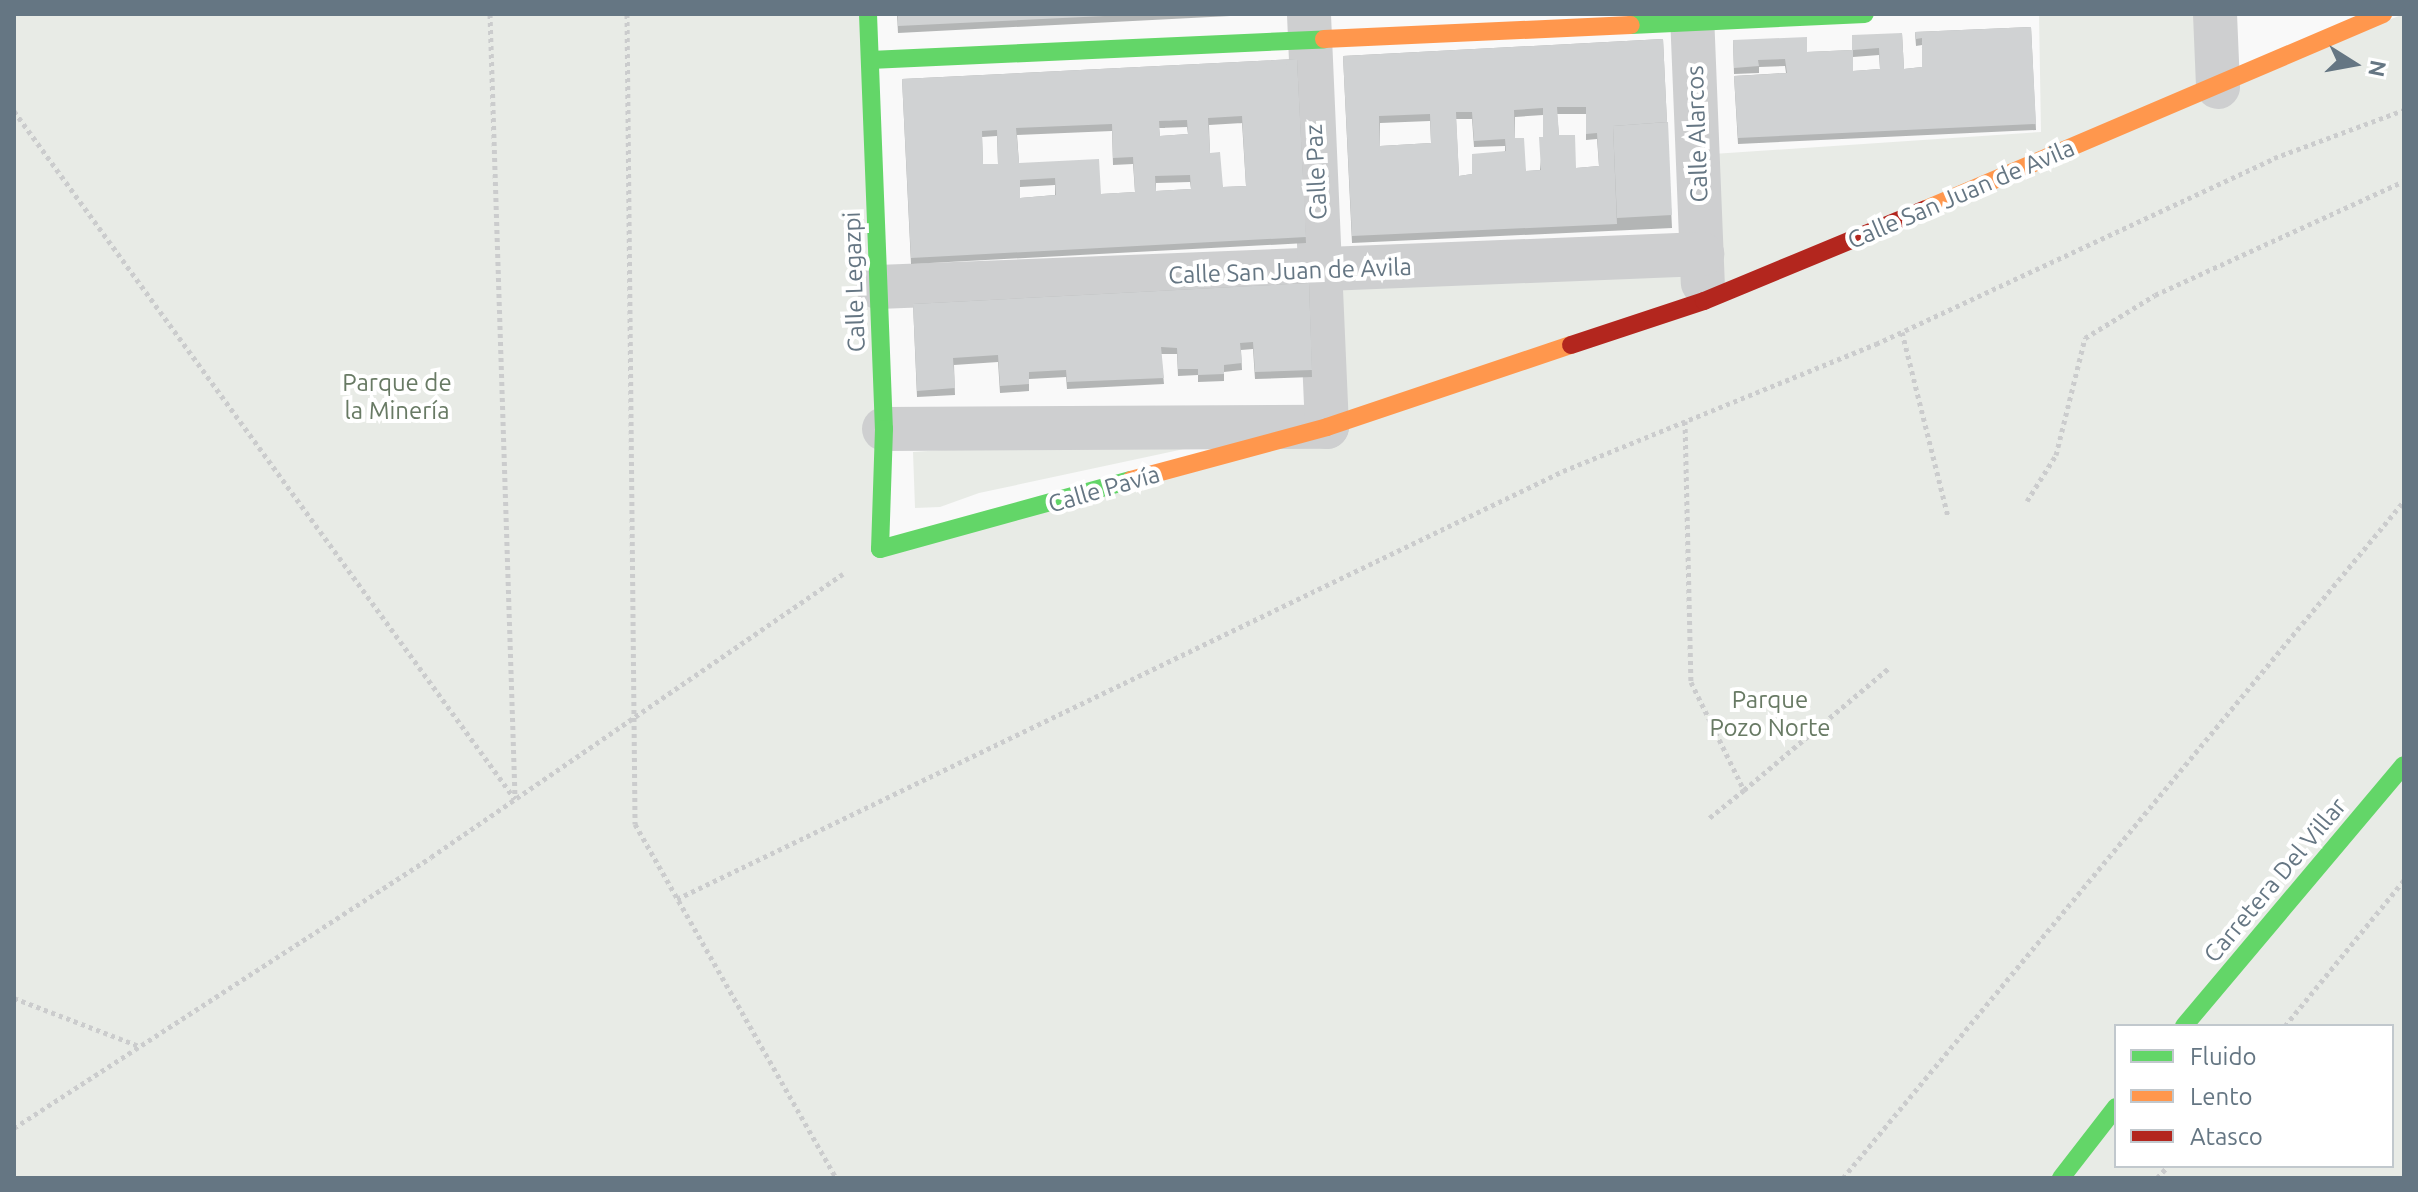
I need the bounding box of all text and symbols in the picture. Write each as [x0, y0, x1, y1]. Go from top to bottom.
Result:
north arrow [2314, 24, 2394, 104]
text: N [2364, 58, 2392, 79]
street label: Calle Alarcos [1680, 65, 1714, 203]
street label: Calle Paz [1299, 123, 1333, 221]
street label: Calle San Juan de Avila [1843, 133, 2079, 255]
street label: Calle Legazpi [837, 211, 871, 353]
street label: Calle San Juan de Avila [1168, 252, 1412, 290]
park label: Parque de la Minería [342, 369, 452, 425]
street label: Calle Pavía [1045, 459, 1163, 519]
park label: Parque Pozo Norte [1709, 686, 1831, 742]
street label: Carretera Del Villar [2198, 792, 2352, 968]
legend [2114, 1024, 2394, 1168]
text: Fluido [2190, 1043, 2257, 1070]
text: Lento [2190, 1083, 2253, 1110]
text: Atasco [2190, 1123, 2263, 1150]

